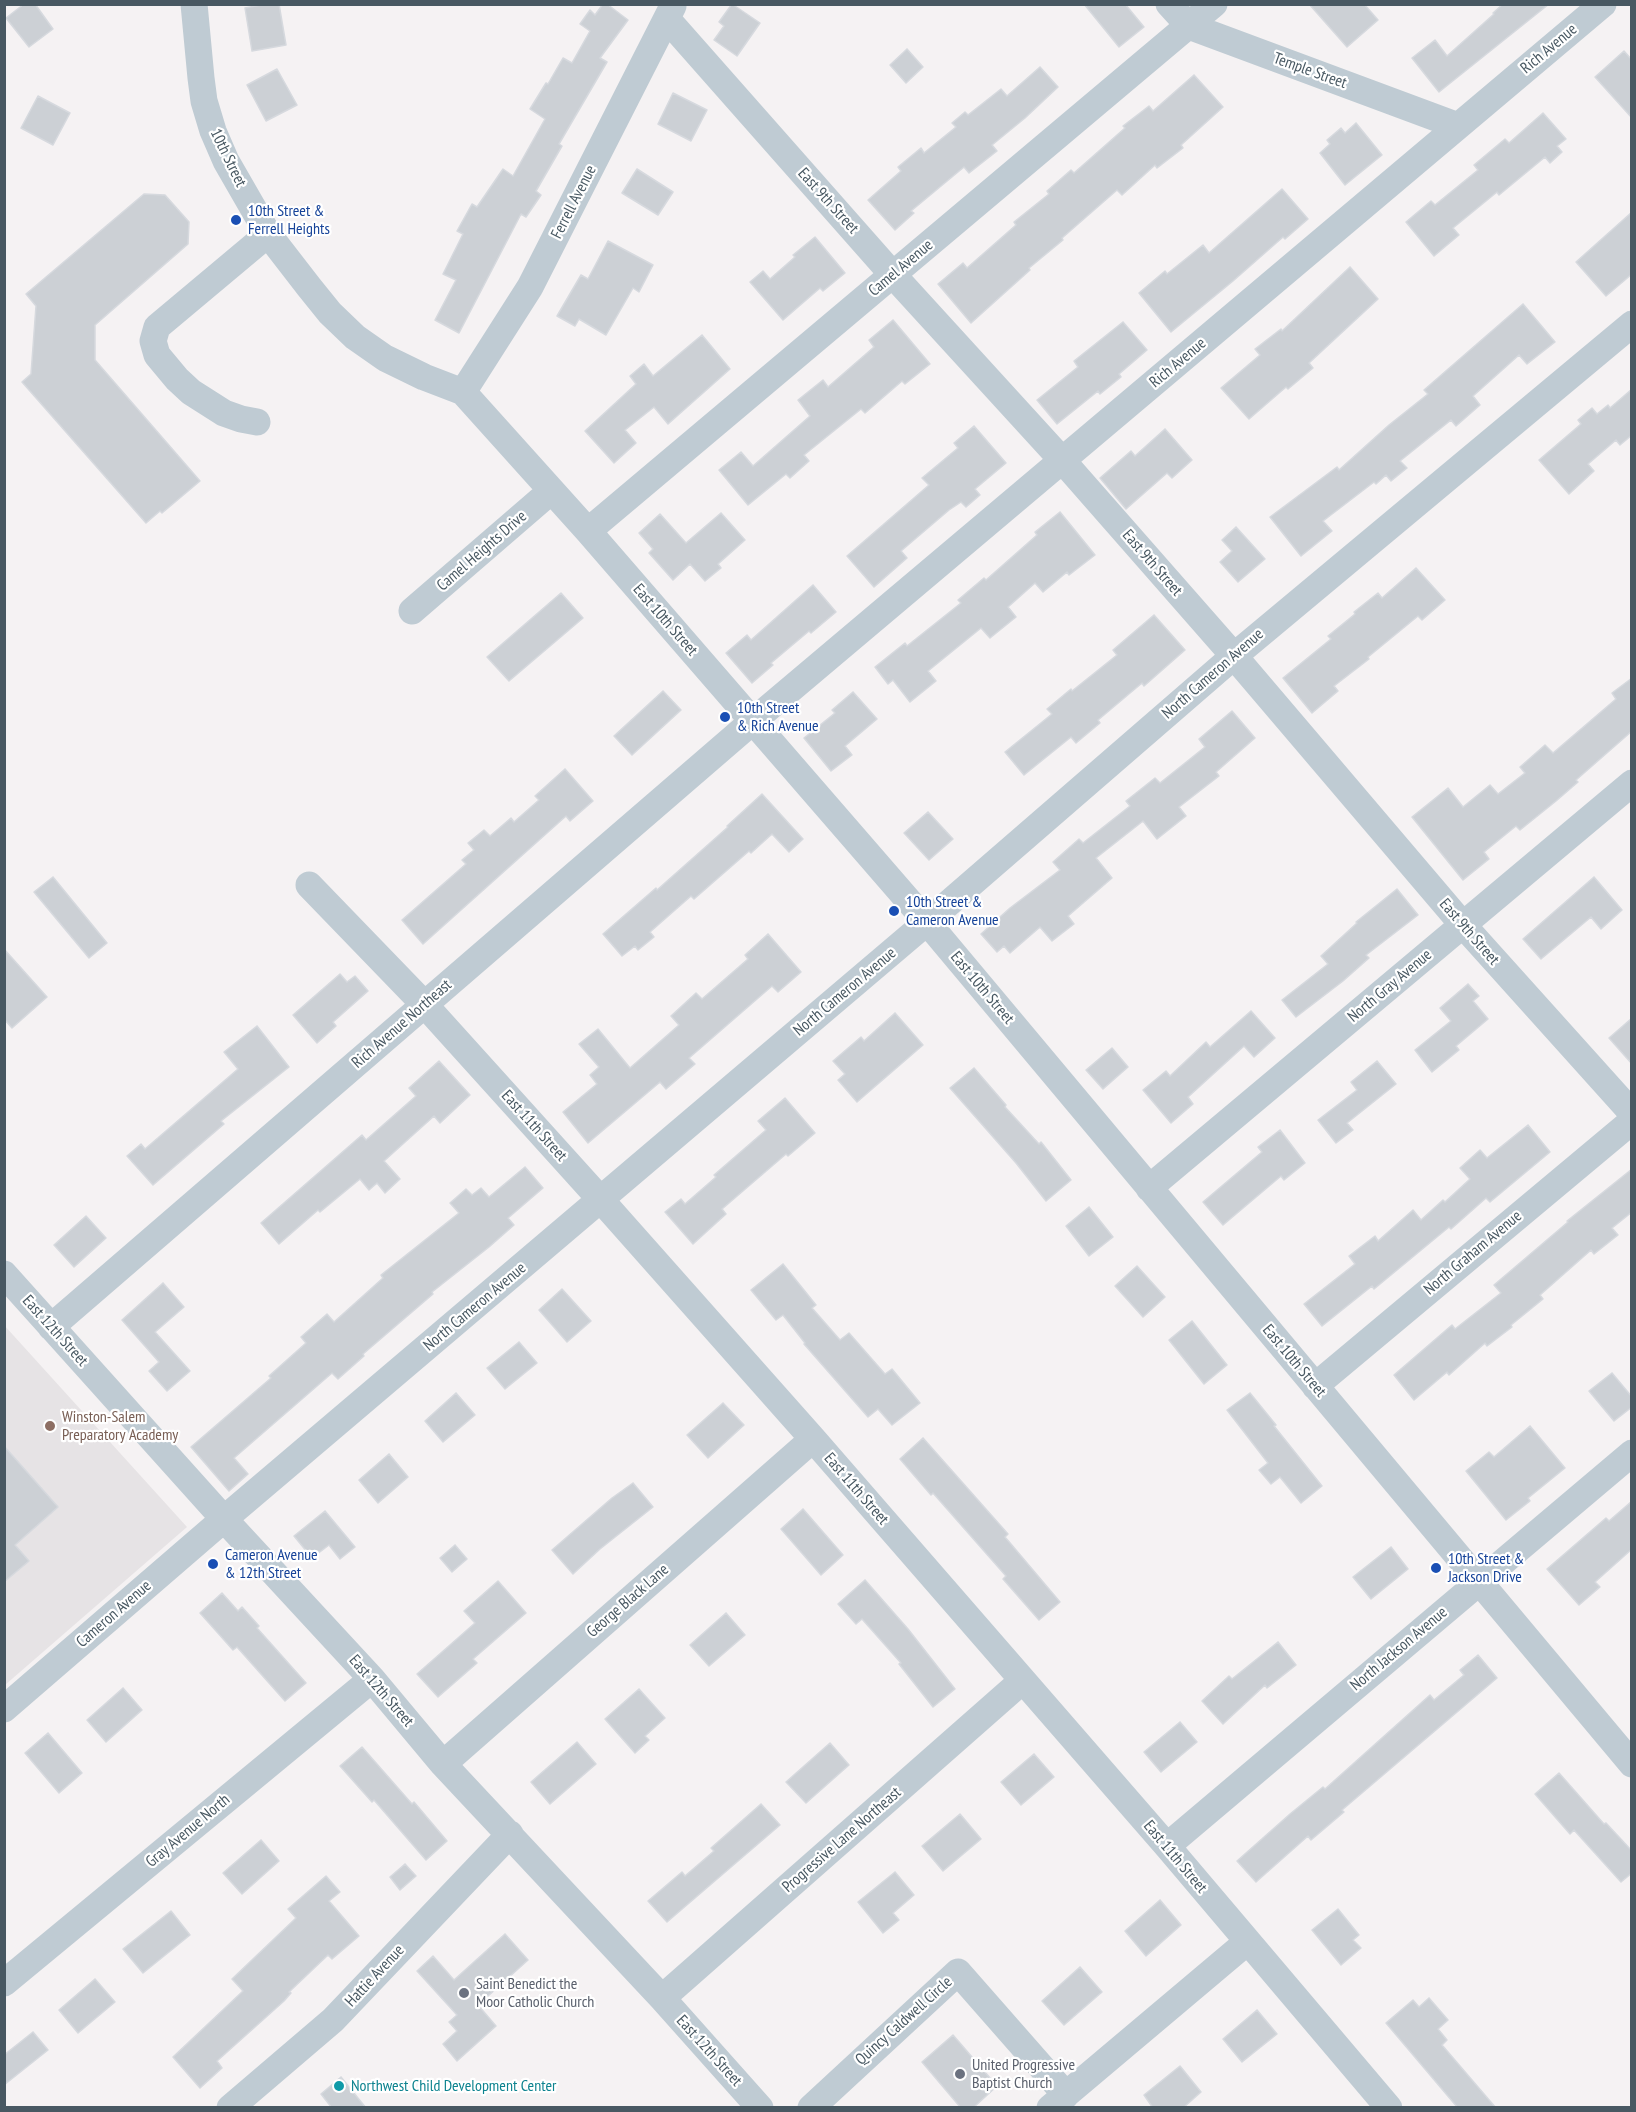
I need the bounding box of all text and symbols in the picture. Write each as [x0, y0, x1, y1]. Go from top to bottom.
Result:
street label: Rich Avenue [1517, 20, 1581, 78]
street label: Temple Street [1271, 49, 1349, 93]
street label: 10th Street [206, 126, 250, 190]
street label: Ferrell Avenue [547, 162, 601, 242]
street label: East 9th Street [794, 164, 862, 238]
place label: 10th Street & Ferrell Heights [248, 201, 330, 239]
marker: 10th Street & Ferrell Heights [229, 213, 243, 227]
street label: Camel Avenue [865, 236, 937, 300]
street label: Rich Avenue [1146, 334, 1210, 392]
street label: Camel Heights Drive [433, 507, 531, 595]
street label: East 9th Street [1118, 526, 1186, 600]
street label: East 10th Street [629, 580, 701, 660]
street label: North Cameron Avenue [1158, 625, 1268, 723]
place label: 10th Street & Rich Avenue [737, 698, 819, 736]
marker: 10th Street & Rich Avenue [718, 710, 732, 724]
place label: 10th Street & Cameron Avenue [906, 892, 999, 930]
street label: East 9th Street [1435, 895, 1503, 969]
marker: 10th Street & Cameron Avenue [887, 904, 901, 918]
street label: North Cameron Avenue [790, 944, 900, 1040]
street label: North Gray Avenue [1344, 945, 1436, 1027]
street label: East 10th Street [946, 948, 1018, 1028]
street label: Rich Avenue Northeast [348, 976, 456, 1072]
street label: East 11th Street [497, 1087, 571, 1165]
street label: North Graham Avenue [1420, 1207, 1526, 1299]
street label: North Cameron Avenue [420, 1259, 530, 1355]
street label: East 12th Street [18, 1292, 92, 1370]
street label: East 10th Street [1258, 1321, 1330, 1401]
place label: Winston-Salem Preparatory Academy [62, 1407, 178, 1445]
marker: Winston-Salem Preparatory Academy [43, 1419, 57, 1433]
street label: East 11th Street [820, 1449, 892, 1529]
place label: Cameron Avenue & 12th Street [225, 1545, 318, 1583]
place label: 10th Street & Jackson Drive [1448, 1549, 1524, 1587]
marker: Cameron Avenue & 12th Street [206, 1557, 220, 1571]
street label: George Black Lane [583, 1560, 673, 1642]
marker: 10th Street & Jackson Drive [1429, 1561, 1443, 1575]
street label: Cameron Avenue [73, 1576, 155, 1652]
street label: North Jackson Avenue [1347, 1603, 1451, 1695]
street label: East 12th Street [345, 1651, 417, 1731]
street label: Progressive Lane Northeast [779, 1783, 905, 1897]
street label: Gray Avenue North [142, 1790, 234, 1872]
street label: East 11th Street [1139, 1817, 1211, 1897]
street label: Hattie Avenue [341, 1941, 409, 2011]
street label: Quincy Caldwell Circle [852, 1973, 956, 2069]
place label: Saint Benedict the Moor Catholic Church [476, 1974, 594, 2012]
marker: Saint Benedict the Moor Catholic Church [457, 1986, 471, 2000]
street label: East 12th Street [672, 2012, 746, 2090]
place label: United Progressive Baptist Church [972, 2055, 1075, 2093]
marker: United Progressive Baptist Church [953, 2067, 967, 2081]
place label: Northwest Child Development Center [351, 2076, 556, 2096]
marker: Northwest Child Development Center [332, 2079, 346, 2093]

